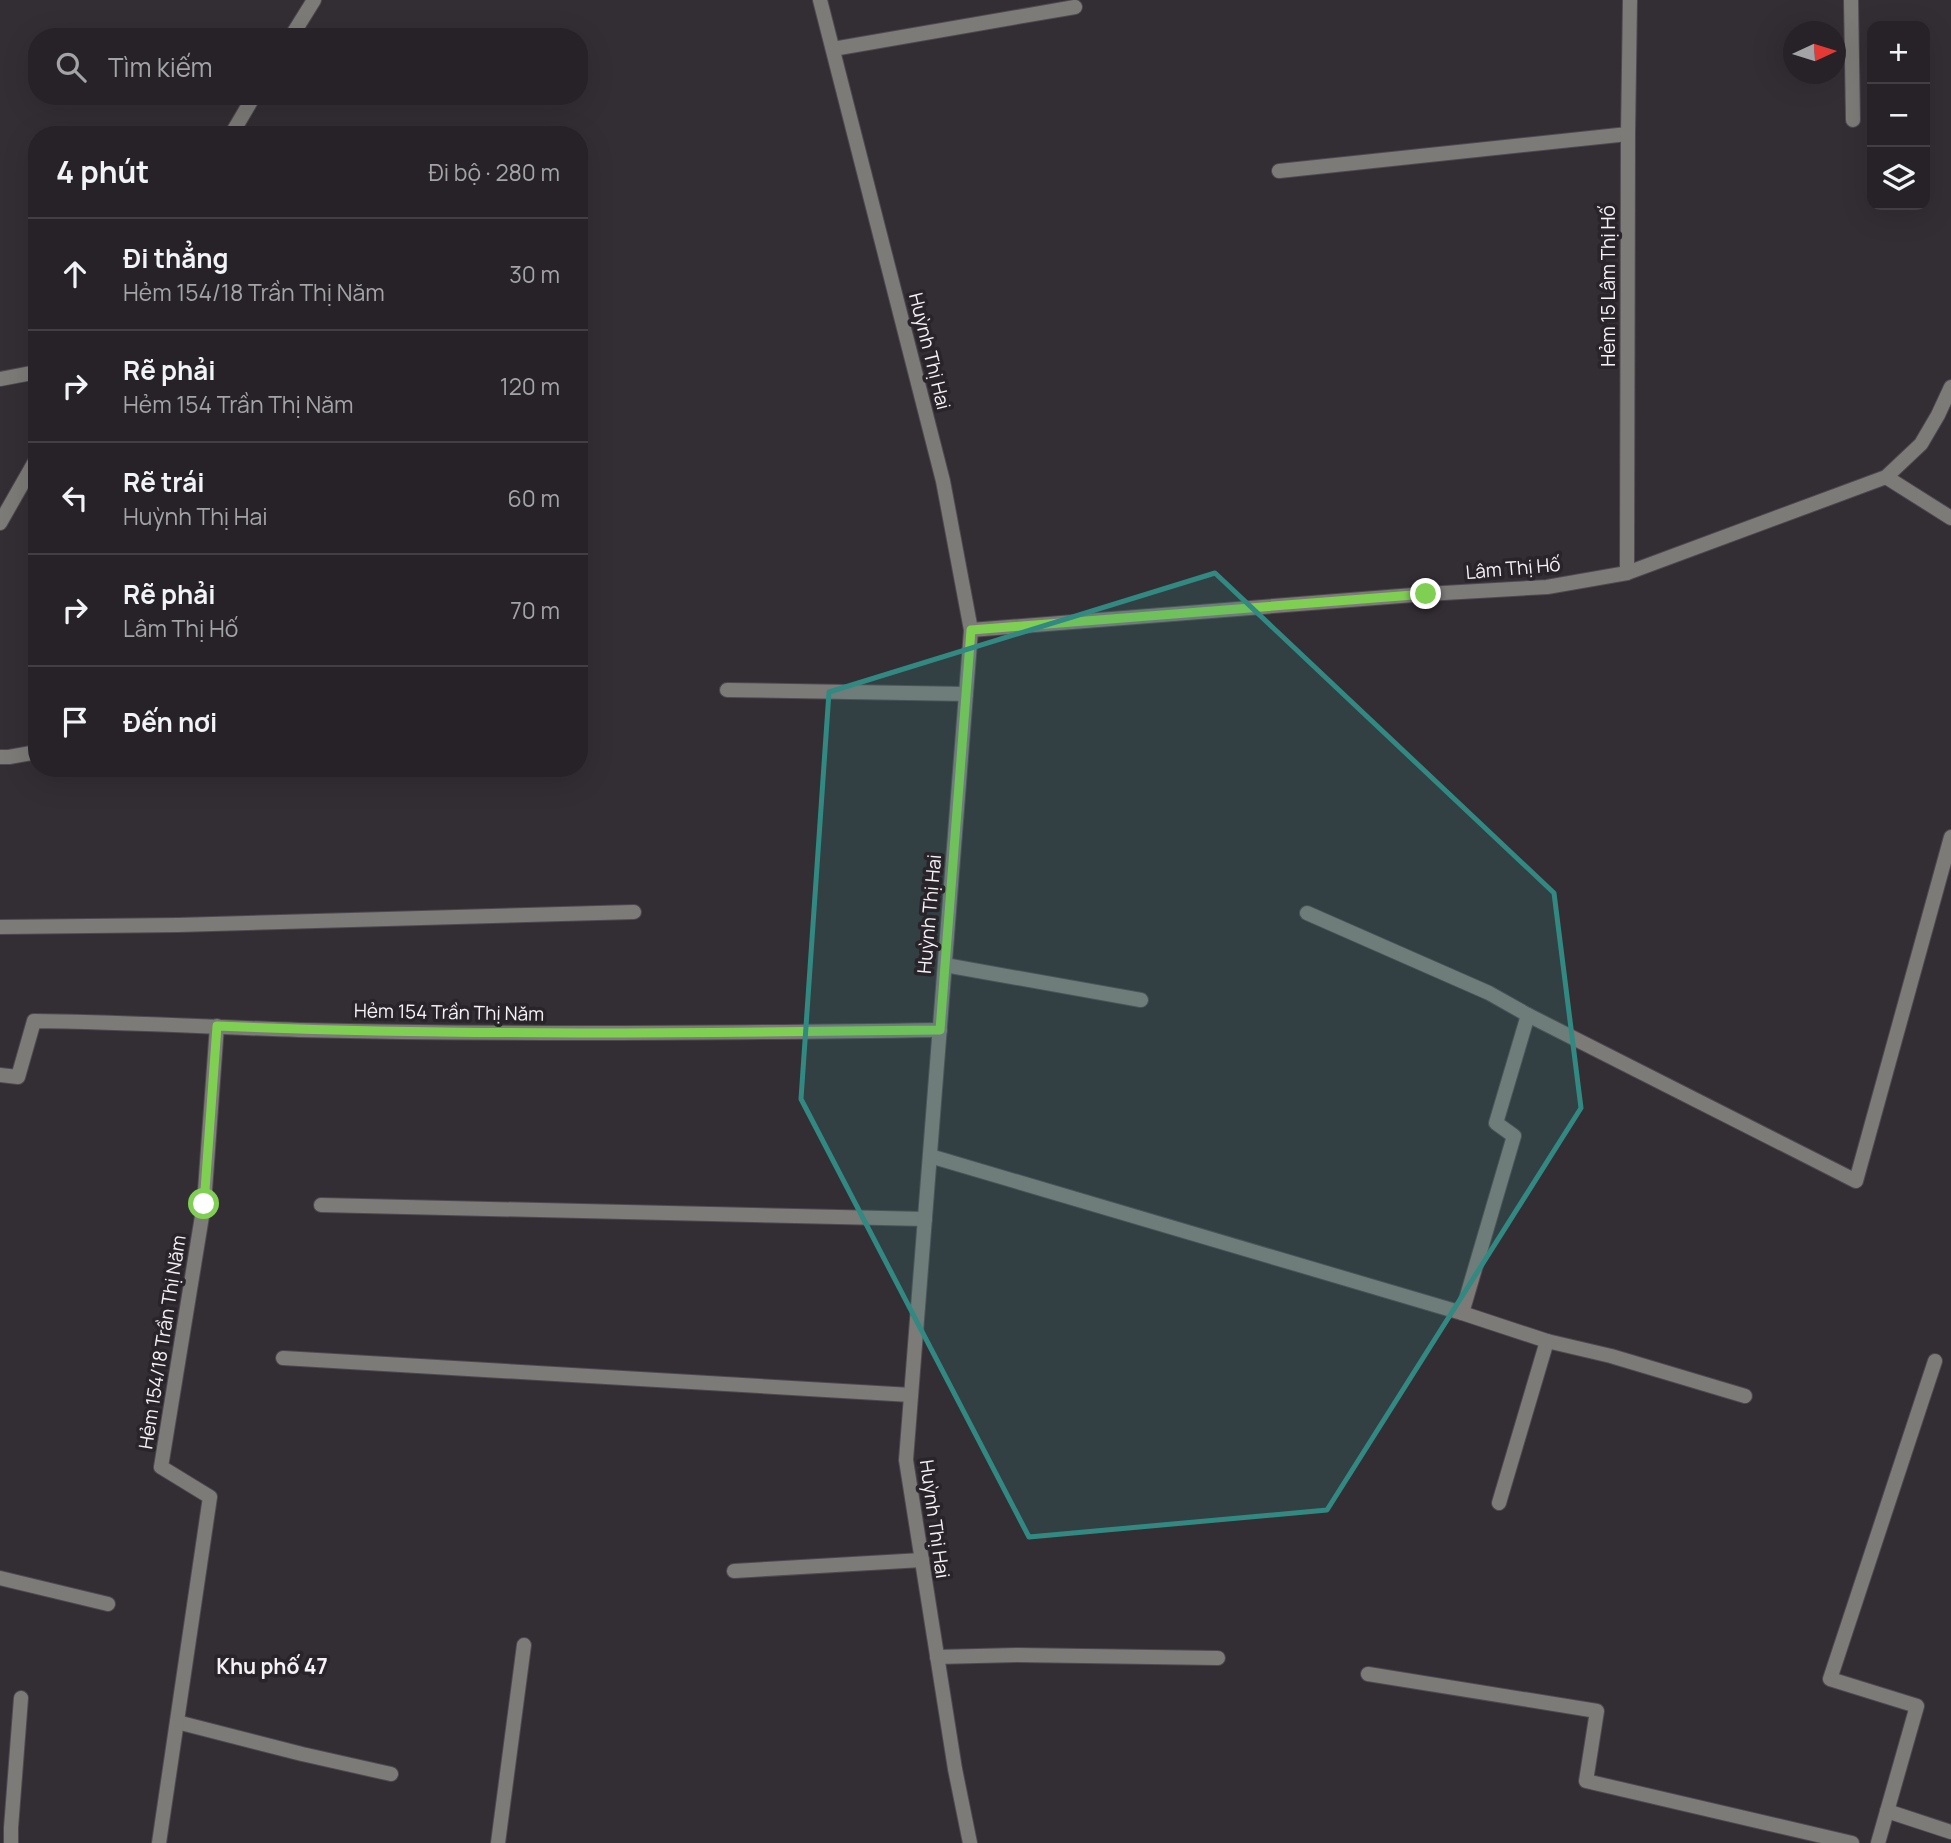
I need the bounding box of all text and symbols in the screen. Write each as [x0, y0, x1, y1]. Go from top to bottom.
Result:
north arrow [1783, 21, 1846, 84]
map controls [1867, 21, 1930, 210]
button: + [1867, 21, 1930, 84]
search box [28, 28, 588, 105]
icon: search [52, 48, 90, 86]
text: Tìm kiếm [108, 49, 213, 85]
button: − [1867, 84, 1930, 147]
button: layers [1867, 147, 1930, 210]
text: 4 phút [56, 151, 149, 192]
text: Đi bộ · 280 m [428, 156, 560, 188]
street label: Hẻm 15 Lâm Thị Hố [1595, 205, 1621, 367]
text: Đi thẳng [123, 240, 229, 276]
icon: ahead [56, 255, 94, 293]
text: 30 m [509, 258, 560, 290]
text: Hẻm 154/18 Trần Thị Năm [123, 276, 385, 308]
street label: Huỳnh Thị Hai [903, 290, 957, 412]
text: Rẽ phải [123, 352, 216, 388]
icon: right [56, 367, 94, 405]
text: 120 m [500, 370, 560, 402]
text: Hẻm 154 Trần Thị Năm [123, 388, 354, 420]
text: Rẽ trái [123, 464, 205, 500]
icon: left [56, 479, 94, 517]
text: 60 m [508, 482, 560, 514]
text: Huỳnh Thị Hai [123, 500, 268, 532]
street label: Lâm Thị Hố [1464, 551, 1562, 585]
text: Rẽ phải [123, 576, 216, 612]
route end [1410, 578, 1441, 609]
icon: right [56, 591, 94, 629]
text: 70 m [510, 594, 560, 626]
text: Lâm Thị Hố [123, 612, 238, 644]
icon: arrive [56, 703, 94, 741]
text: Đến nơi [123, 704, 217, 740]
street label: Huỳnh Thị Hai [911, 853, 947, 975]
street label: Hẻm 154 Trần Thị Năm [354, 997, 544, 1027]
route start [188, 1188, 219, 1219]
street label: Hẻm 154/18 Trần Thị Năm [132, 1233, 192, 1451]
street label: Huỳnh Thị Hai [914, 1458, 956, 1580]
district label: Khu phố 47 [216, 1652, 328, 1680]

